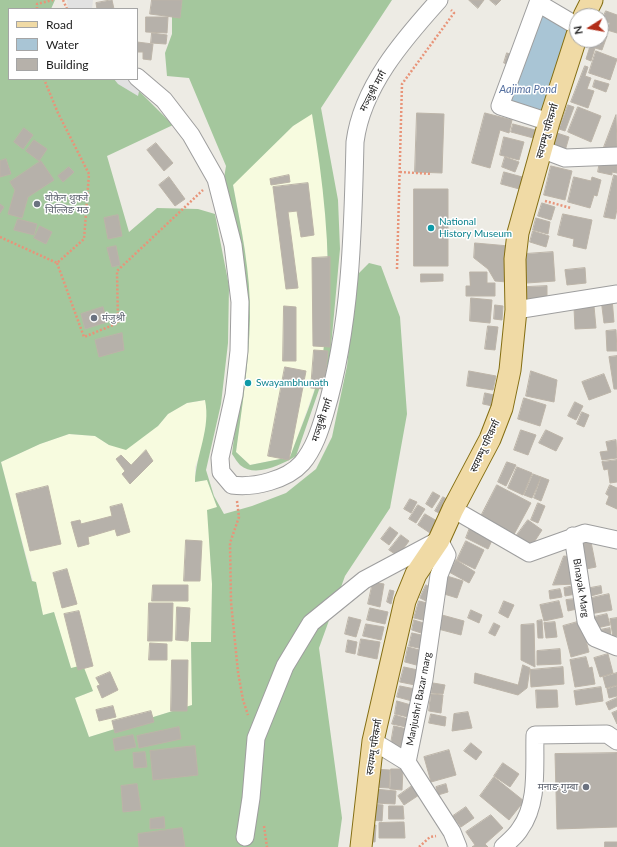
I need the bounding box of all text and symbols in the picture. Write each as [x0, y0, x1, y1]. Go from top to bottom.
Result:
legend [8, 8, 138, 80]
north arrow [569, 8, 609, 48]
text: Road [46, 17, 73, 32]
text: N [571, 25, 585, 36]
text: Water [46, 37, 79, 52]
text: Building [46, 57, 89, 72]
street label: मञ्जुश्री मार्ग [357, 68, 389, 114]
water label: Aajima Pond [499, 82, 557, 96]
street label: स्वयम्भू परिकर्मा [533, 102, 561, 160]
place label: वोकेन थुक्जे चिल्लिङ मठ [45, 192, 89, 216]
marker: वोकेन थुक्जे चिल्लिङ मठ [32, 199, 42, 209]
place label: National History Museum [439, 216, 512, 240]
marker: National History Museum [426, 223, 436, 233]
place label: मंजुश्री [102, 312, 125, 324]
marker: मंजुश्री [89, 313, 99, 323]
place label: Swayambhunath [256, 377, 329, 389]
marker: Swayambhunath [243, 378, 253, 388]
street label: मञ्जुश्री मार्ग [309, 397, 335, 443]
street label: स्वयम्भू परिकर्मा [468, 418, 502, 474]
street label: Binayak Marg [570, 558, 592, 618]
street label: Manjushri Bazar marg [404, 651, 434, 747]
street label: स्वयम्भू परिकर्मा [364, 718, 384, 776]
place label: मनाङ गुम्बा [538, 781, 578, 793]
marker: मनाङ गुम्बा [581, 782, 591, 792]

